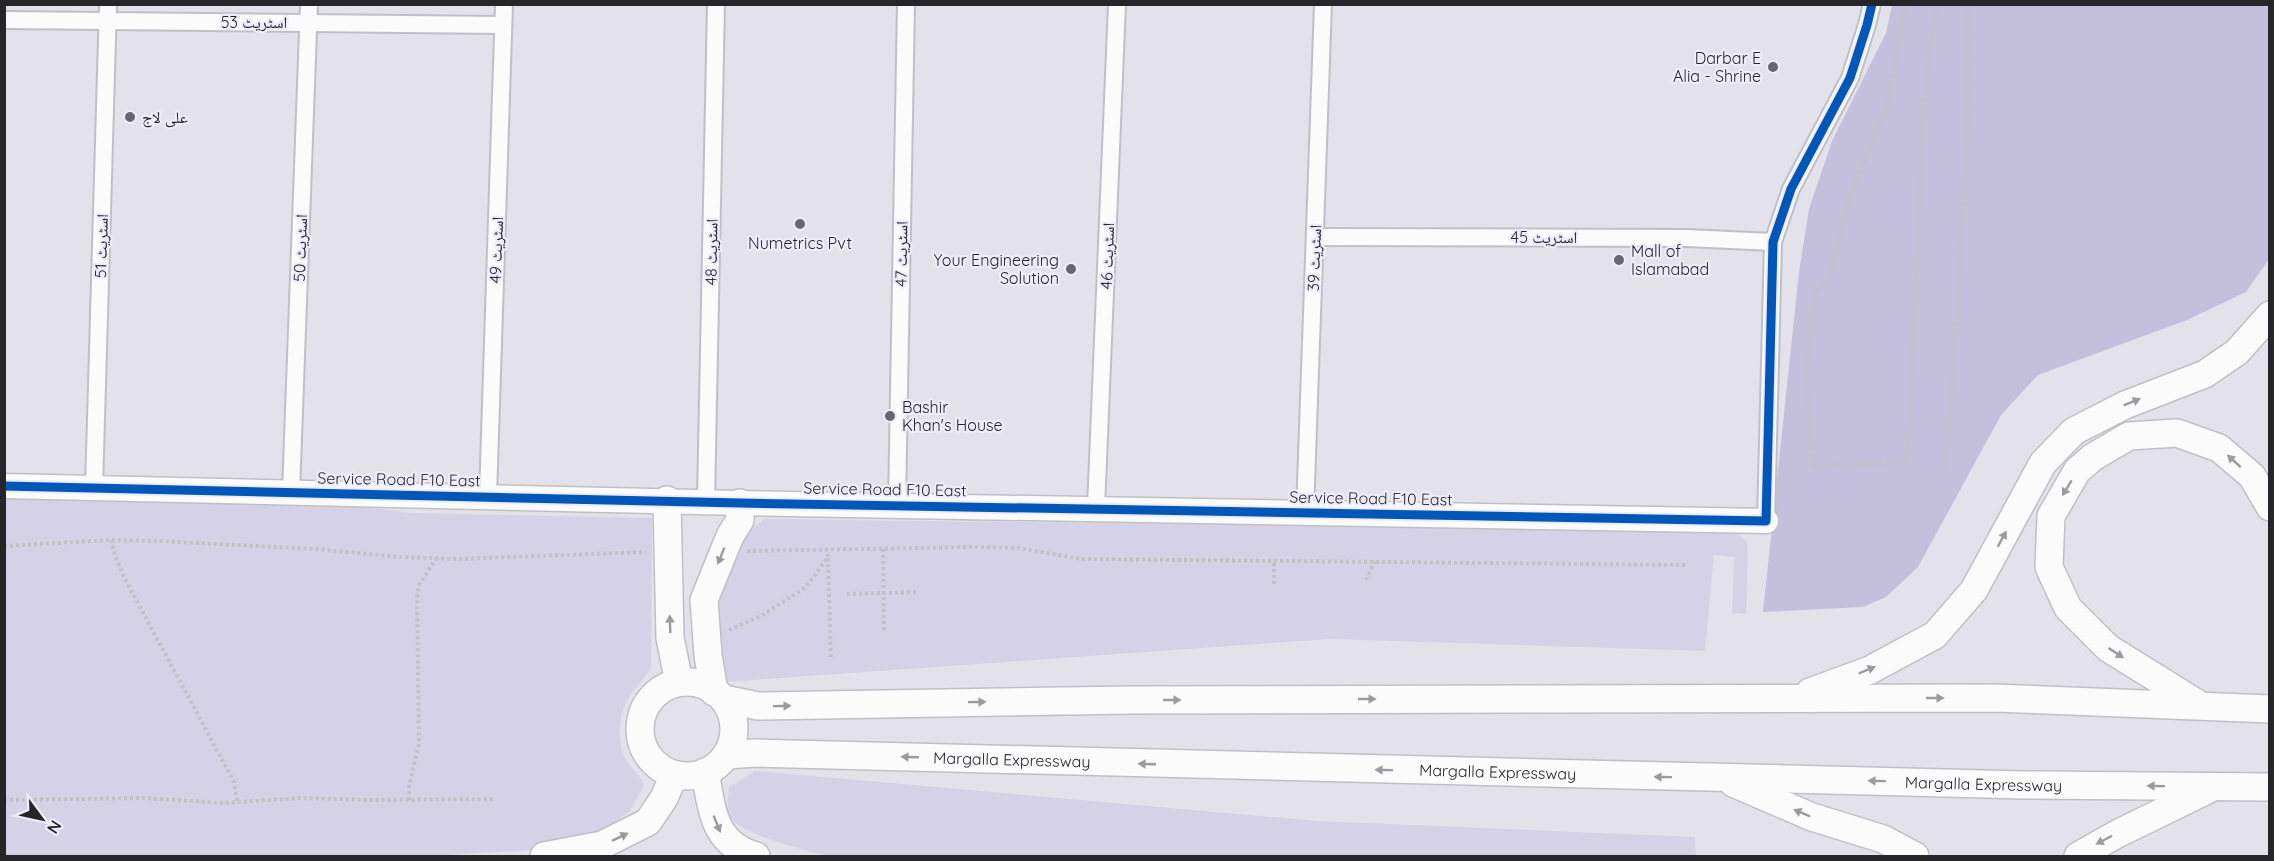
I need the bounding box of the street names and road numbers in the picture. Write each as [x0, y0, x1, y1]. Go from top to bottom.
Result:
street label: اسٹریٹ 53 [221, 12, 287, 32]
street label: اسٹریٹ 51 [90, 214, 112, 278]
street label: اسٹریٹ 50 [289, 214, 311, 282]
street label: اسٹریٹ 49 [485, 216, 507, 284]
street label: اسٹریٹ 48 [700, 219, 722, 285]
street label: اسٹریٹ 47 [890, 221, 912, 287]
street label: اسٹریٹ 46 [1096, 222, 1118, 290]
street label: اسٹریٹ 39 [1303, 224, 1325, 292]
street label: اسٹریٹ 45 [1511, 227, 1577, 247]
street label: Service Road F10 East [317, 468, 481, 490]
street label: Service Road F10 East [803, 478, 967, 500]
street label: Service Road F10 East [1289, 487, 1453, 509]
street label: Margalla Expressway [933, 747, 1091, 771]
street label: Margalla Expressway [1419, 760, 1577, 784]
street label: Margalla Expressway [1905, 772, 2062, 795]

